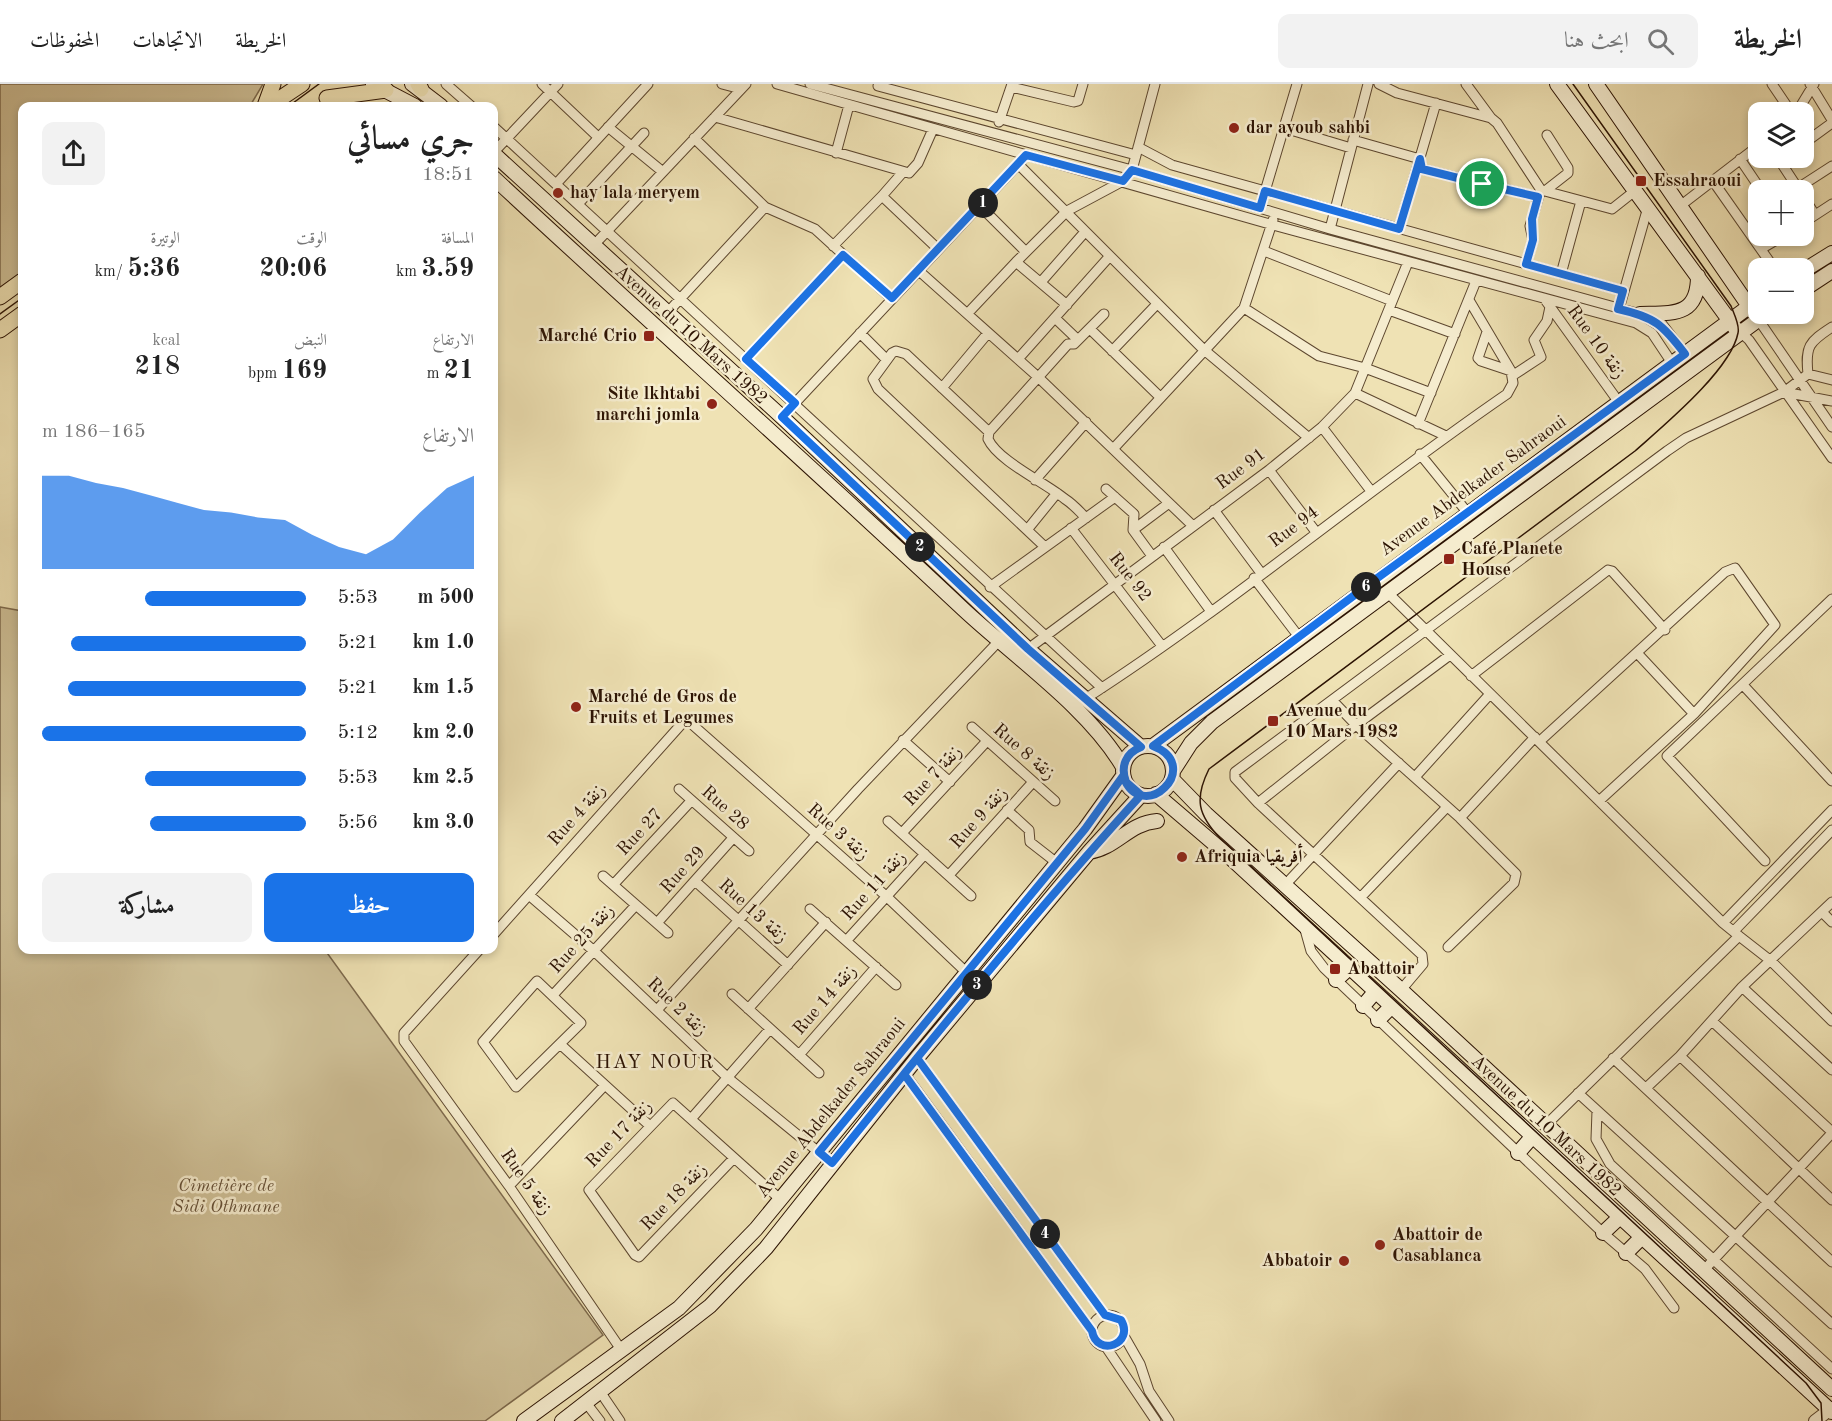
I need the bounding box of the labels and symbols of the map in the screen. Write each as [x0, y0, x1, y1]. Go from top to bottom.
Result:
place label: dar ayoub sahbi [1246, 119, 1370, 137]
marker: dar ayoub sahbi [1227, 121, 1241, 135]
pin [1456, 158, 1507, 209]
place label: Essahraoui [1653, 172, 1741, 190]
marker: Essahraoui [1634, 174, 1648, 188]
place label: hay lala meryem [570, 184, 700, 202]
marker: hay lala meryem [551, 186, 565, 200]
pin: 1 [968, 188, 998, 218]
street label: Avenue du 10 Mars 1982 [611, 262, 771, 408]
street label: Rue 10 زنقة [1563, 302, 1629, 383]
place label: Marché Crio [538, 327, 637, 345]
marker: Marché Crio [642, 329, 656, 343]
place label: Site lkhtabi marchi jomla [596, 385, 700, 424]
marker: Site lkhtabi marchi jomla [705, 397, 719, 411]
street label: Avenue Abdelkader Sahraoui [1376, 412, 1570, 560]
street label: Rue 91 [1213, 445, 1269, 493]
street label: Rue 94 [1266, 503, 1322, 551]
pin: 2 [905, 532, 935, 562]
place label: Café Planete House [1461, 540, 1563, 579]
street label: Rue 92 [1105, 549, 1155, 605]
marker: Café Planete House [1442, 552, 1456, 566]
pin: 6 [1351, 572, 1381, 602]
place label: Marché de Gros de Fruits et Legumes [588, 688, 737, 727]
marker: Marché de Gros de Fruits et Legumes [569, 700, 583, 714]
place label: Avenue du 10 Mars 1982 [1285, 702, 1398, 741]
marker: Avenue du 10 Mars 1982 [1266, 714, 1280, 728]
street label: Rue 8 زنقة [989, 720, 1058, 784]
street label: Rue 7 زنقة [901, 742, 966, 810]
street label: Rue 4 زنقة [545, 781, 610, 850]
street label: Rue 28 [698, 782, 752, 834]
street label: Rue 9 زنقة [947, 784, 1012, 853]
street label: Rue 3 زنقة [803, 800, 872, 865]
street label: Rue 27 [614, 805, 666, 859]
street label: Rue 29 [657, 843, 709, 897]
place label: Afriquia أفريقيا [1194, 843, 1303, 868]
street label: Rue 11 زنقة [839, 848, 910, 925]
marker: Afriquia أفريقيا [1175, 850, 1189, 864]
street label: Rue 13 زنقة [714, 876, 791, 947]
street label: Rue 25 زنقة [547, 901, 618, 978]
place label: Abattoir [1347, 960, 1415, 978]
street label: Rue 14 زنقة [790, 962, 861, 1039]
marker: Abattoir [1328, 962, 1342, 976]
pin: 3 [962, 970, 992, 1000]
street label: Rue 2 زنقة [643, 974, 710, 1040]
street label: Avenue Abdelkader Sahraoui [753, 1015, 909, 1201]
street label: Avenue du 10 Mars 1982 [1467, 1052, 1625, 1200]
district label: HAY NOUR [595, 1053, 715, 1073]
street label: Rue 17 زنقة [583, 1097, 656, 1172]
street label: Rue 5 زنقة [496, 1146, 555, 1219]
street label: Rue 18 زنقة [638, 1160, 711, 1235]
park label: Cimetière de Sidi Othmane [172, 1177, 280, 1216]
pin: 4 [1030, 1219, 1060, 1249]
place label: Abattoir de Casablanca [1392, 1226, 1483, 1265]
marker: Abattoir de Casablanca [1373, 1238, 1387, 1252]
place label: Abbatoir [1262, 1252, 1332, 1270]
marker: Abbatoir [1337, 1254, 1351, 1268]

